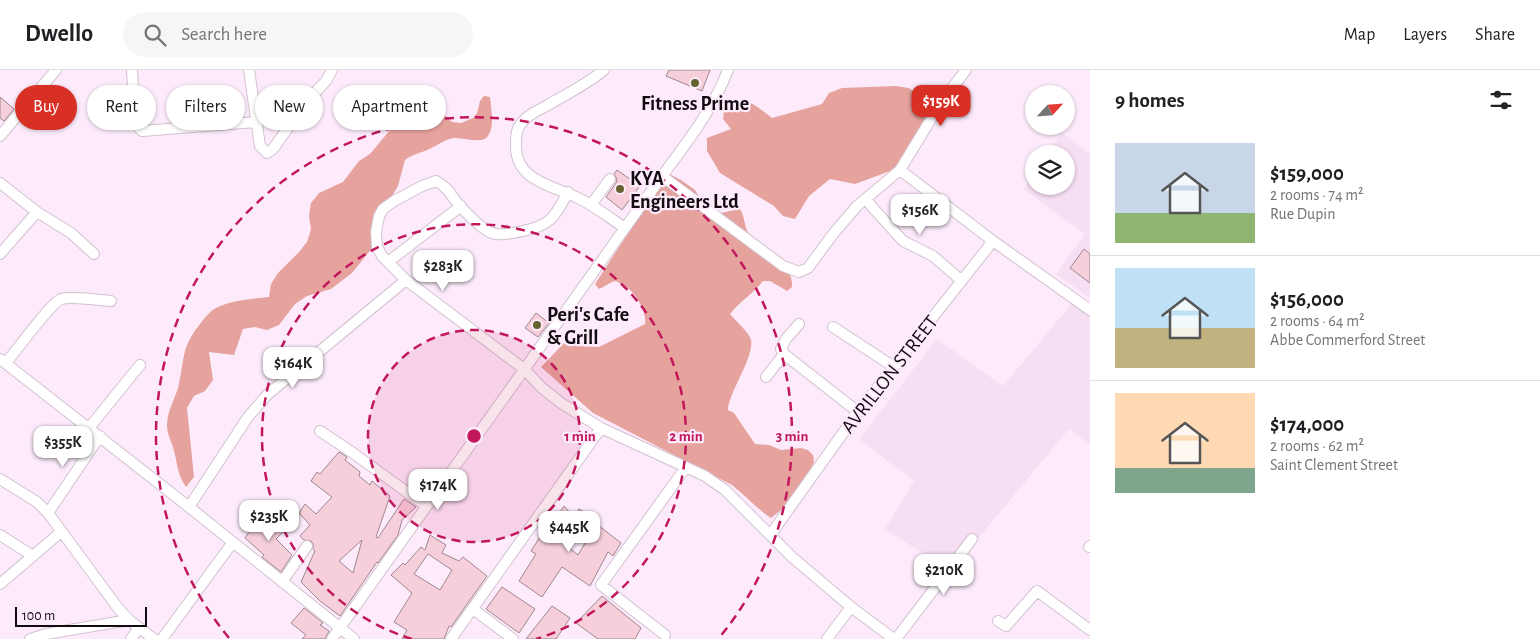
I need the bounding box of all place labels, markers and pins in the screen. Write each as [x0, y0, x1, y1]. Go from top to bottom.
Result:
marker: Fitness Prime [689, 77, 701, 89]
pin: $159K [906, 85, 976, 127]
place label: Fitness Prime [641, 94, 749, 114]
place label: KYA Engineers Ltd [630, 169, 739, 212]
marker: KYA Engineers Ltd [614, 183, 626, 195]
pin: $156K [885, 194, 955, 236]
pin: $283K [408, 250, 478, 292]
place label: Peri's Cafe & Grill [547, 305, 629, 348]
marker: Peri's Cafe & Grill [531, 319, 543, 331]
pin: $164K [258, 346, 328, 389]
pin: $355K [28, 426, 98, 468]
centre of rings [465, 427, 483, 445]
pin: $174K [403, 468, 473, 511]
pin: $235K [234, 500, 304, 542]
pin: $445K [534, 510, 604, 553]
pin: $210K [909, 554, 979, 596]

